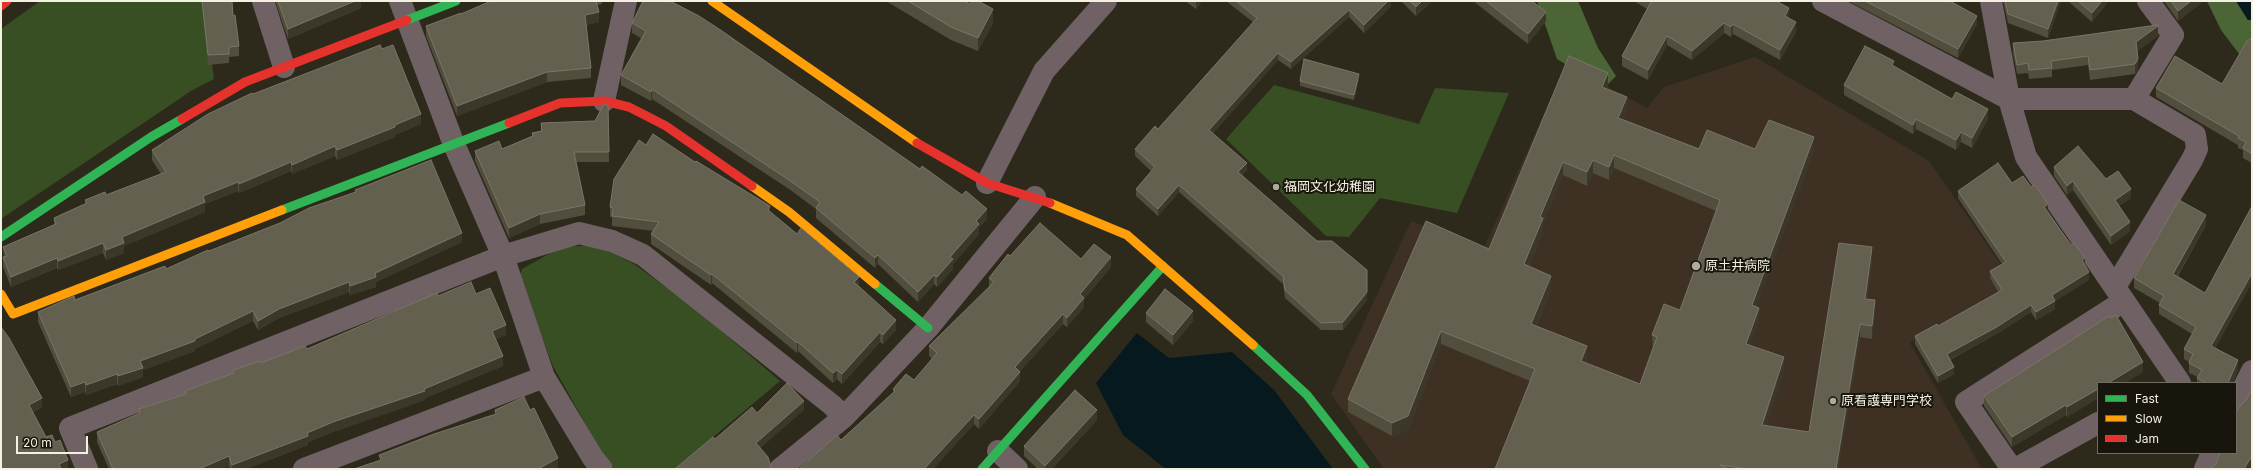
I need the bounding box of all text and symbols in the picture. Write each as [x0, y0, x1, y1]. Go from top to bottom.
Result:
place label: 福岡文化幼稚園 [1284, 179, 1375, 195]
marker: 福岡文化幼稚園 [1271, 182, 1281, 192]
place label: 原土井病院 [1705, 258, 1770, 274]
marker: 原土井病院 [1690, 260, 1702, 272]
legend [2097, 382, 2237, 454]
text: Fast [2135, 391, 2159, 406]
place label: 原看護専門学校 [1841, 393, 1932, 409]
marker: 原看護専門学校 [1828, 396, 1838, 406]
text: Slow [2135, 411, 2162, 426]
scale bar [18, 428, 90, 454]
text: Jam [2135, 431, 2159, 446]
text: 20 m [23, 435, 52, 450]

